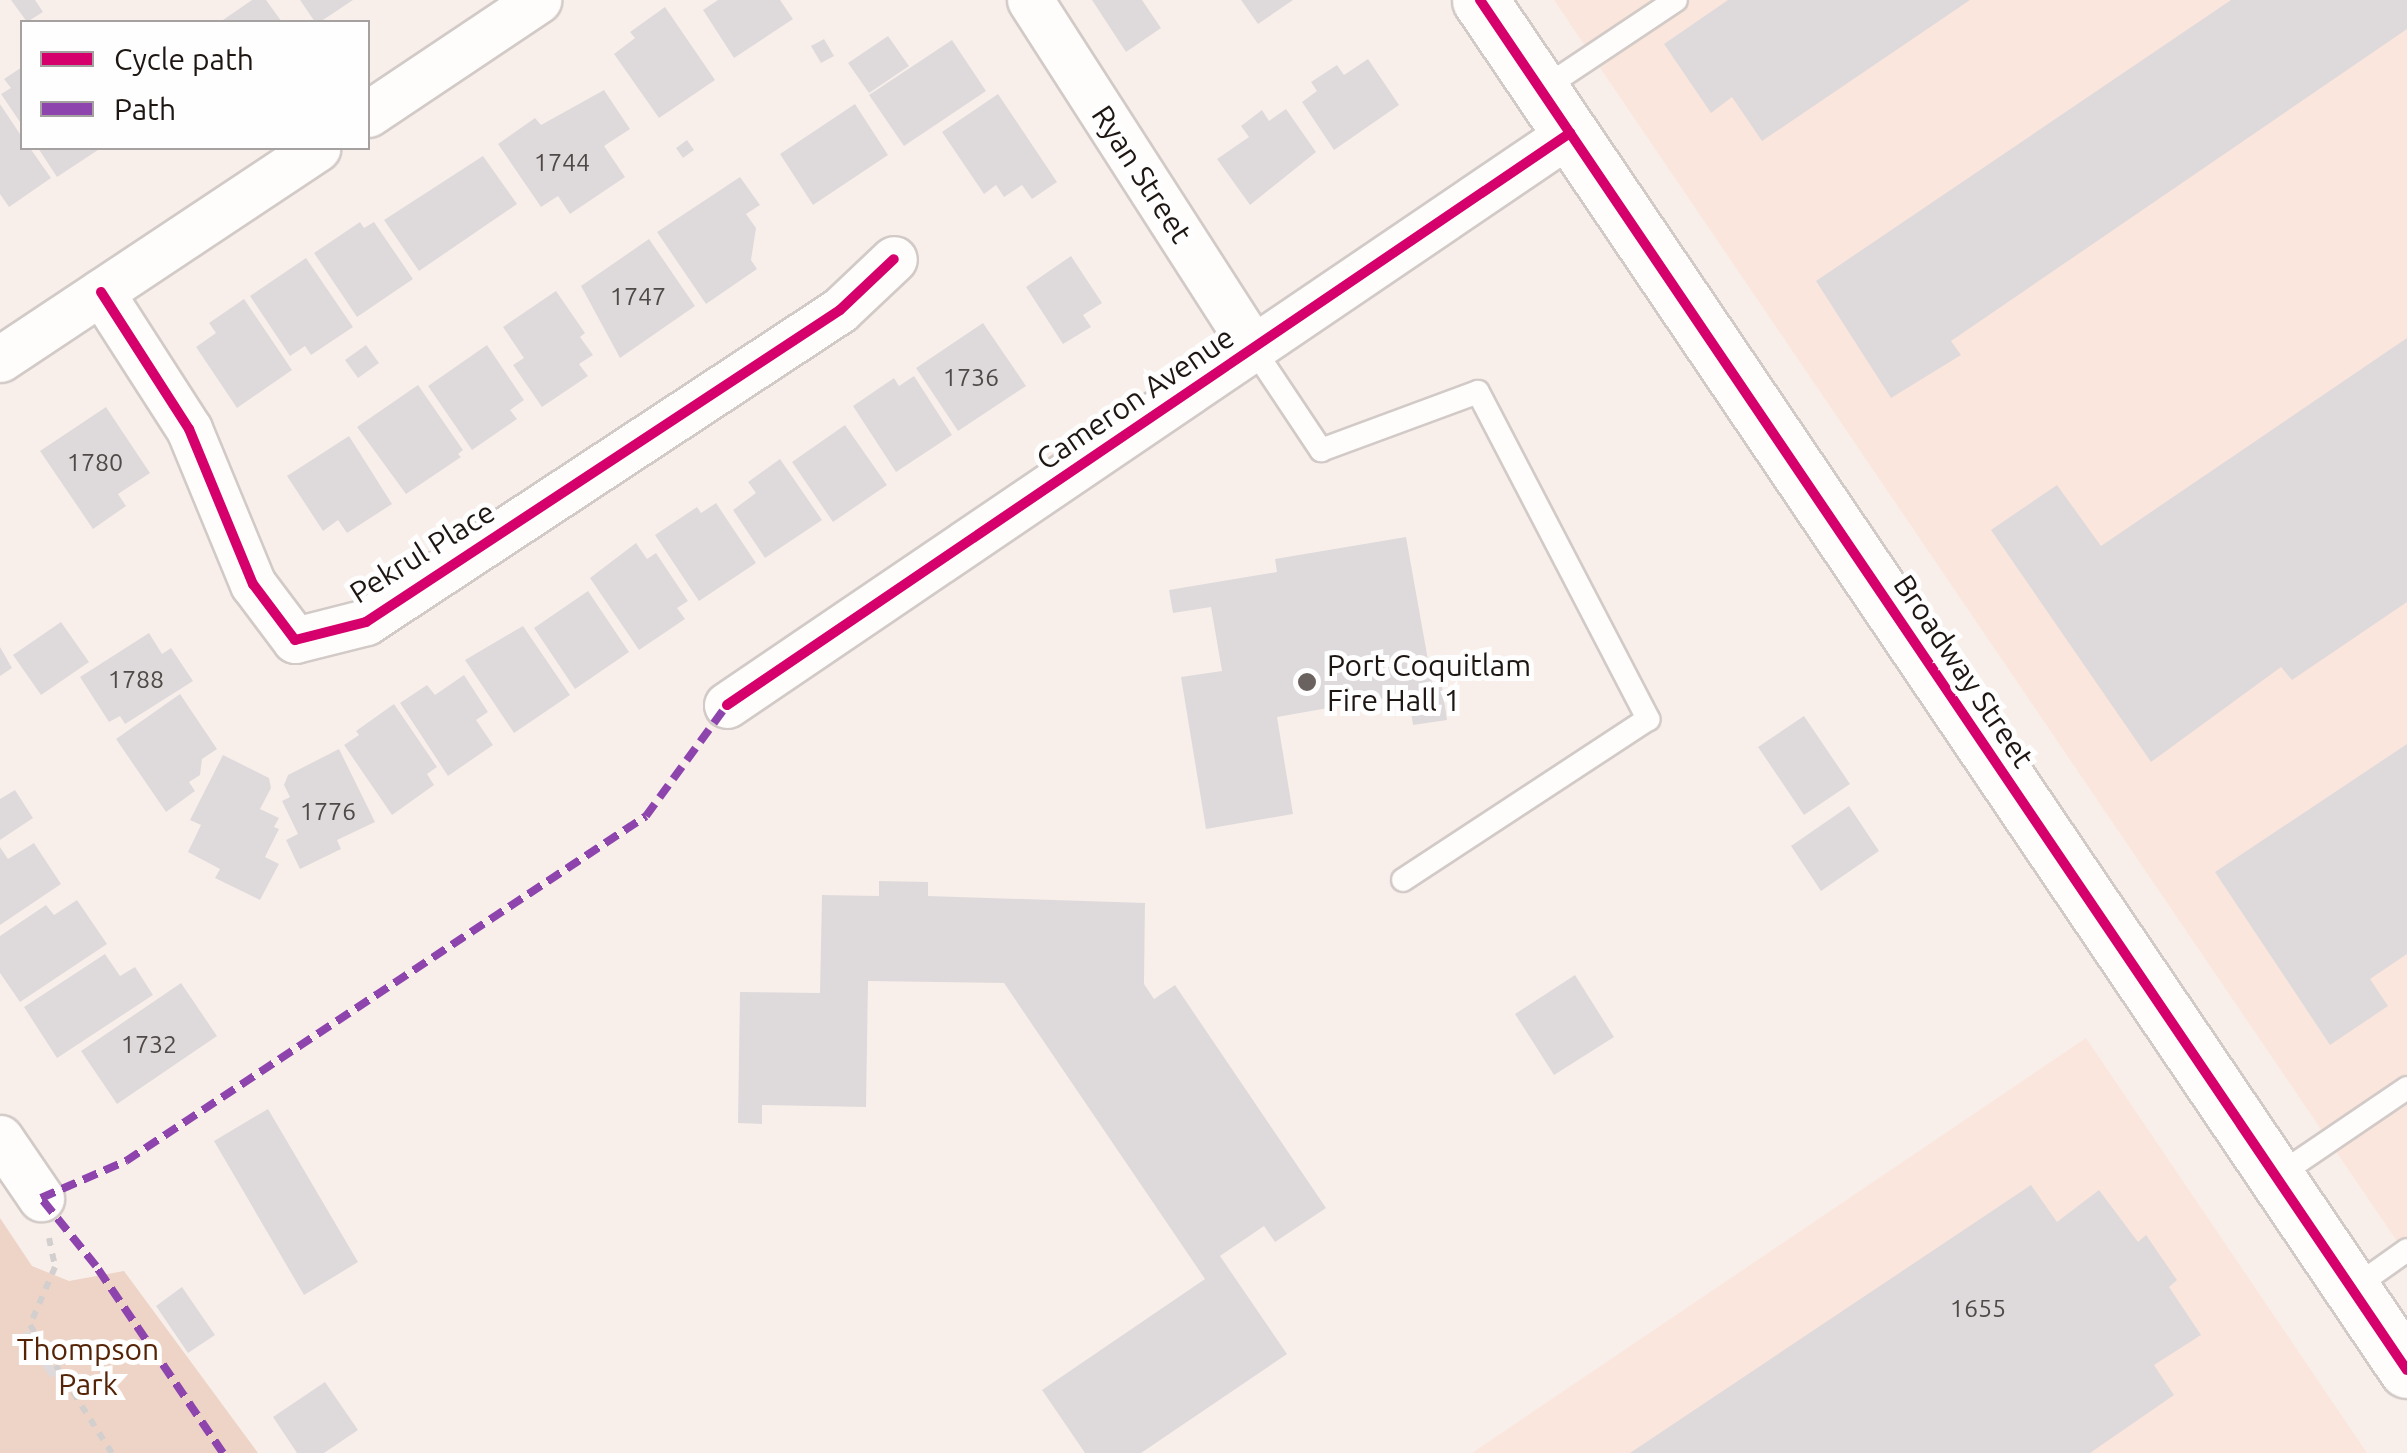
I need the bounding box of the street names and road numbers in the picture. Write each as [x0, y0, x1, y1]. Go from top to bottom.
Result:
street label: Ryan Street [1084, 99, 1200, 249]
street label: Cameron Avenue [1029, 319, 1241, 477]
street label: Pekrul Place [343, 493, 501, 611]
street label: Broadway Street [1886, 568, 2042, 774]

